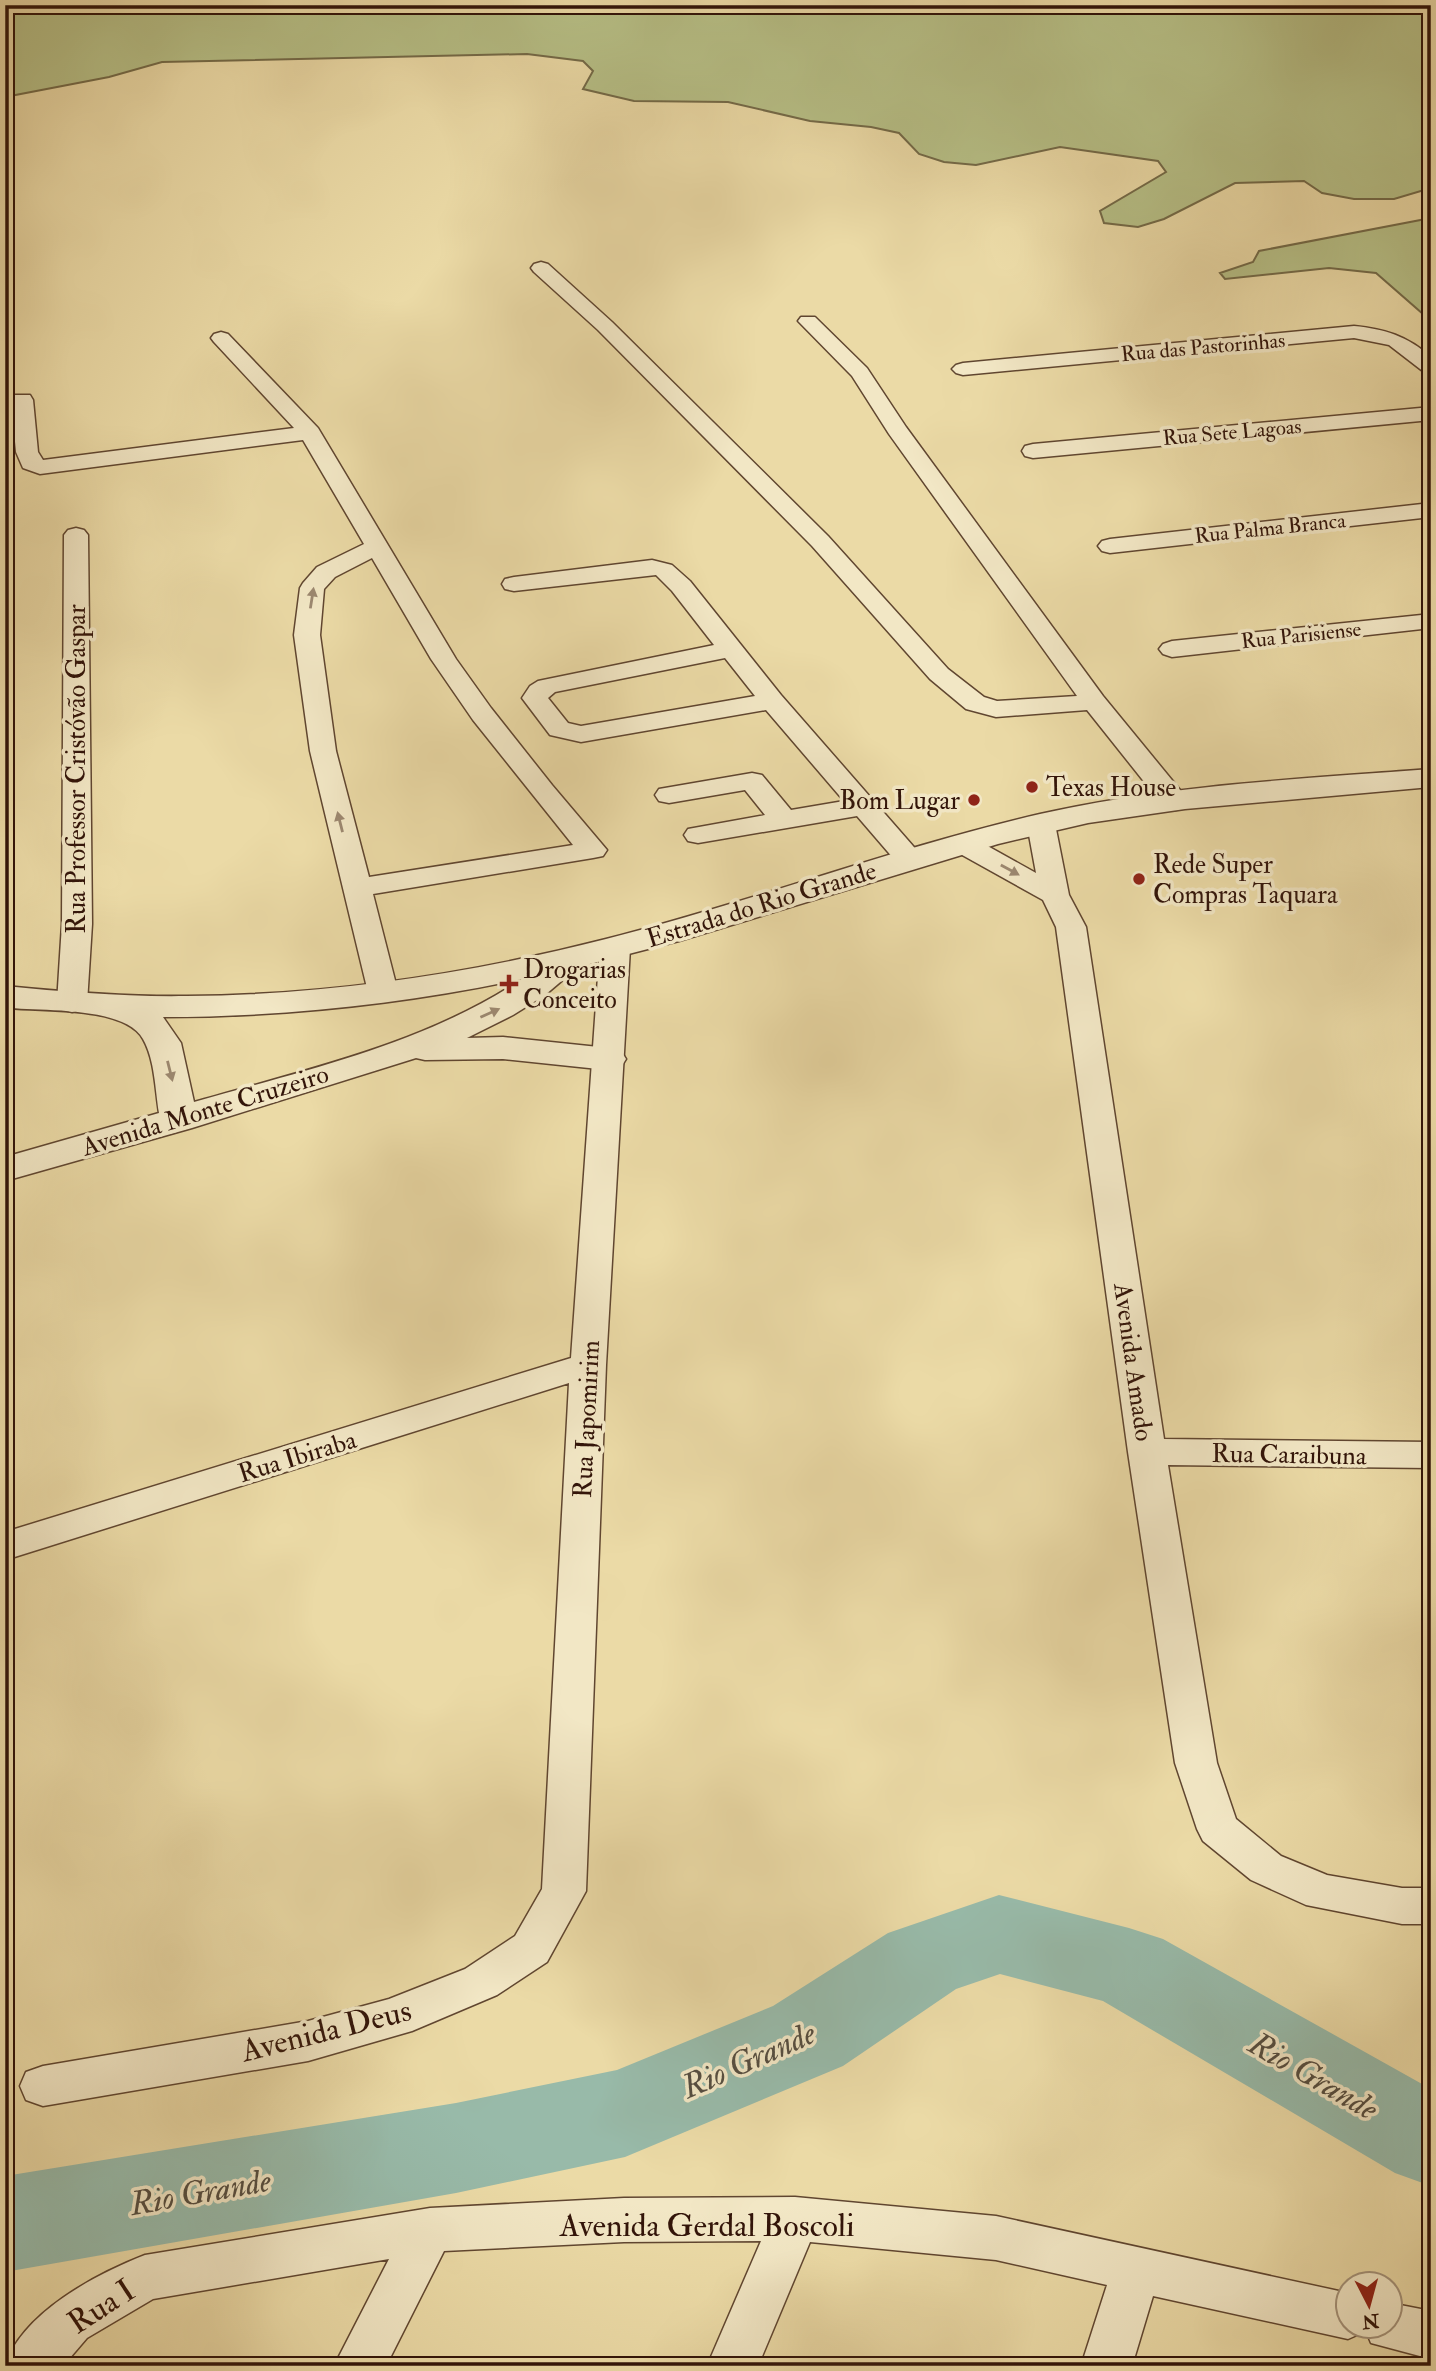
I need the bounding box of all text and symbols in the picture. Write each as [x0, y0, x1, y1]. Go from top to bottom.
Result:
street label: Rua das Pastorinhas [1120, 327, 1286, 368]
street label: Rua Sete Lagoas [1161, 413, 1303, 452]
street label: Rua Palma Branca [1193, 507, 1347, 550]
one-way arrow [307, 587, 318, 609]
street label: Rua Professor Cristóvão Gaspar [61, 604, 94, 934]
street label: Rua Parisiense [1240, 616, 1363, 655]
place label: Texas House [1046, 772, 1176, 804]
marker: Texas House [1024, 779, 1040, 795]
place label: Bom Lugar [839, 785, 960, 817]
marker: Bom Lugar [966, 792, 982, 808]
one-way arrow [334, 811, 345, 833]
place label: Rede Super Compras Taquara [1153, 849, 1338, 912]
street label: Estrada do Rio Grande [642, 855, 880, 955]
one-way arrow [1000, 864, 1020, 876]
marker: Rede Super Compras Taquara [1131, 871, 1147, 887]
place label: Drogarias Conceito [523, 954, 626, 1016]
marker: Drogarias Conceito [501, 976, 517, 992]
one-way arrow [480, 1007, 500, 1019]
street label: Avenida Monte Cruzeiro [77, 1058, 333, 1164]
one-way arrow [165, 1060, 176, 1082]
street label: Avenida Amado [1106, 1280, 1160, 1443]
street label: Rua Japomirim [567, 1339, 608, 1499]
street label: Rua Ibiraba [234, 1424, 361, 1490]
street label: Rua Caraibuna [1211, 1438, 1367, 1472]
street label: Avenida Deus [236, 1991, 415, 2072]
water label: Rio Grande [675, 2012, 823, 2108]
water label: Rio Grande [1241, 2023, 1386, 2130]
water label: Rio Grande [126, 2160, 275, 2225]
street label: Avenida Gerdal Boscoli [559, 2206, 854, 2246]
street label: Rua I [60, 2270, 143, 2343]
north arrow [1334, 2270, 1404, 2340]
text: N [1360, 2308, 1381, 2334]

